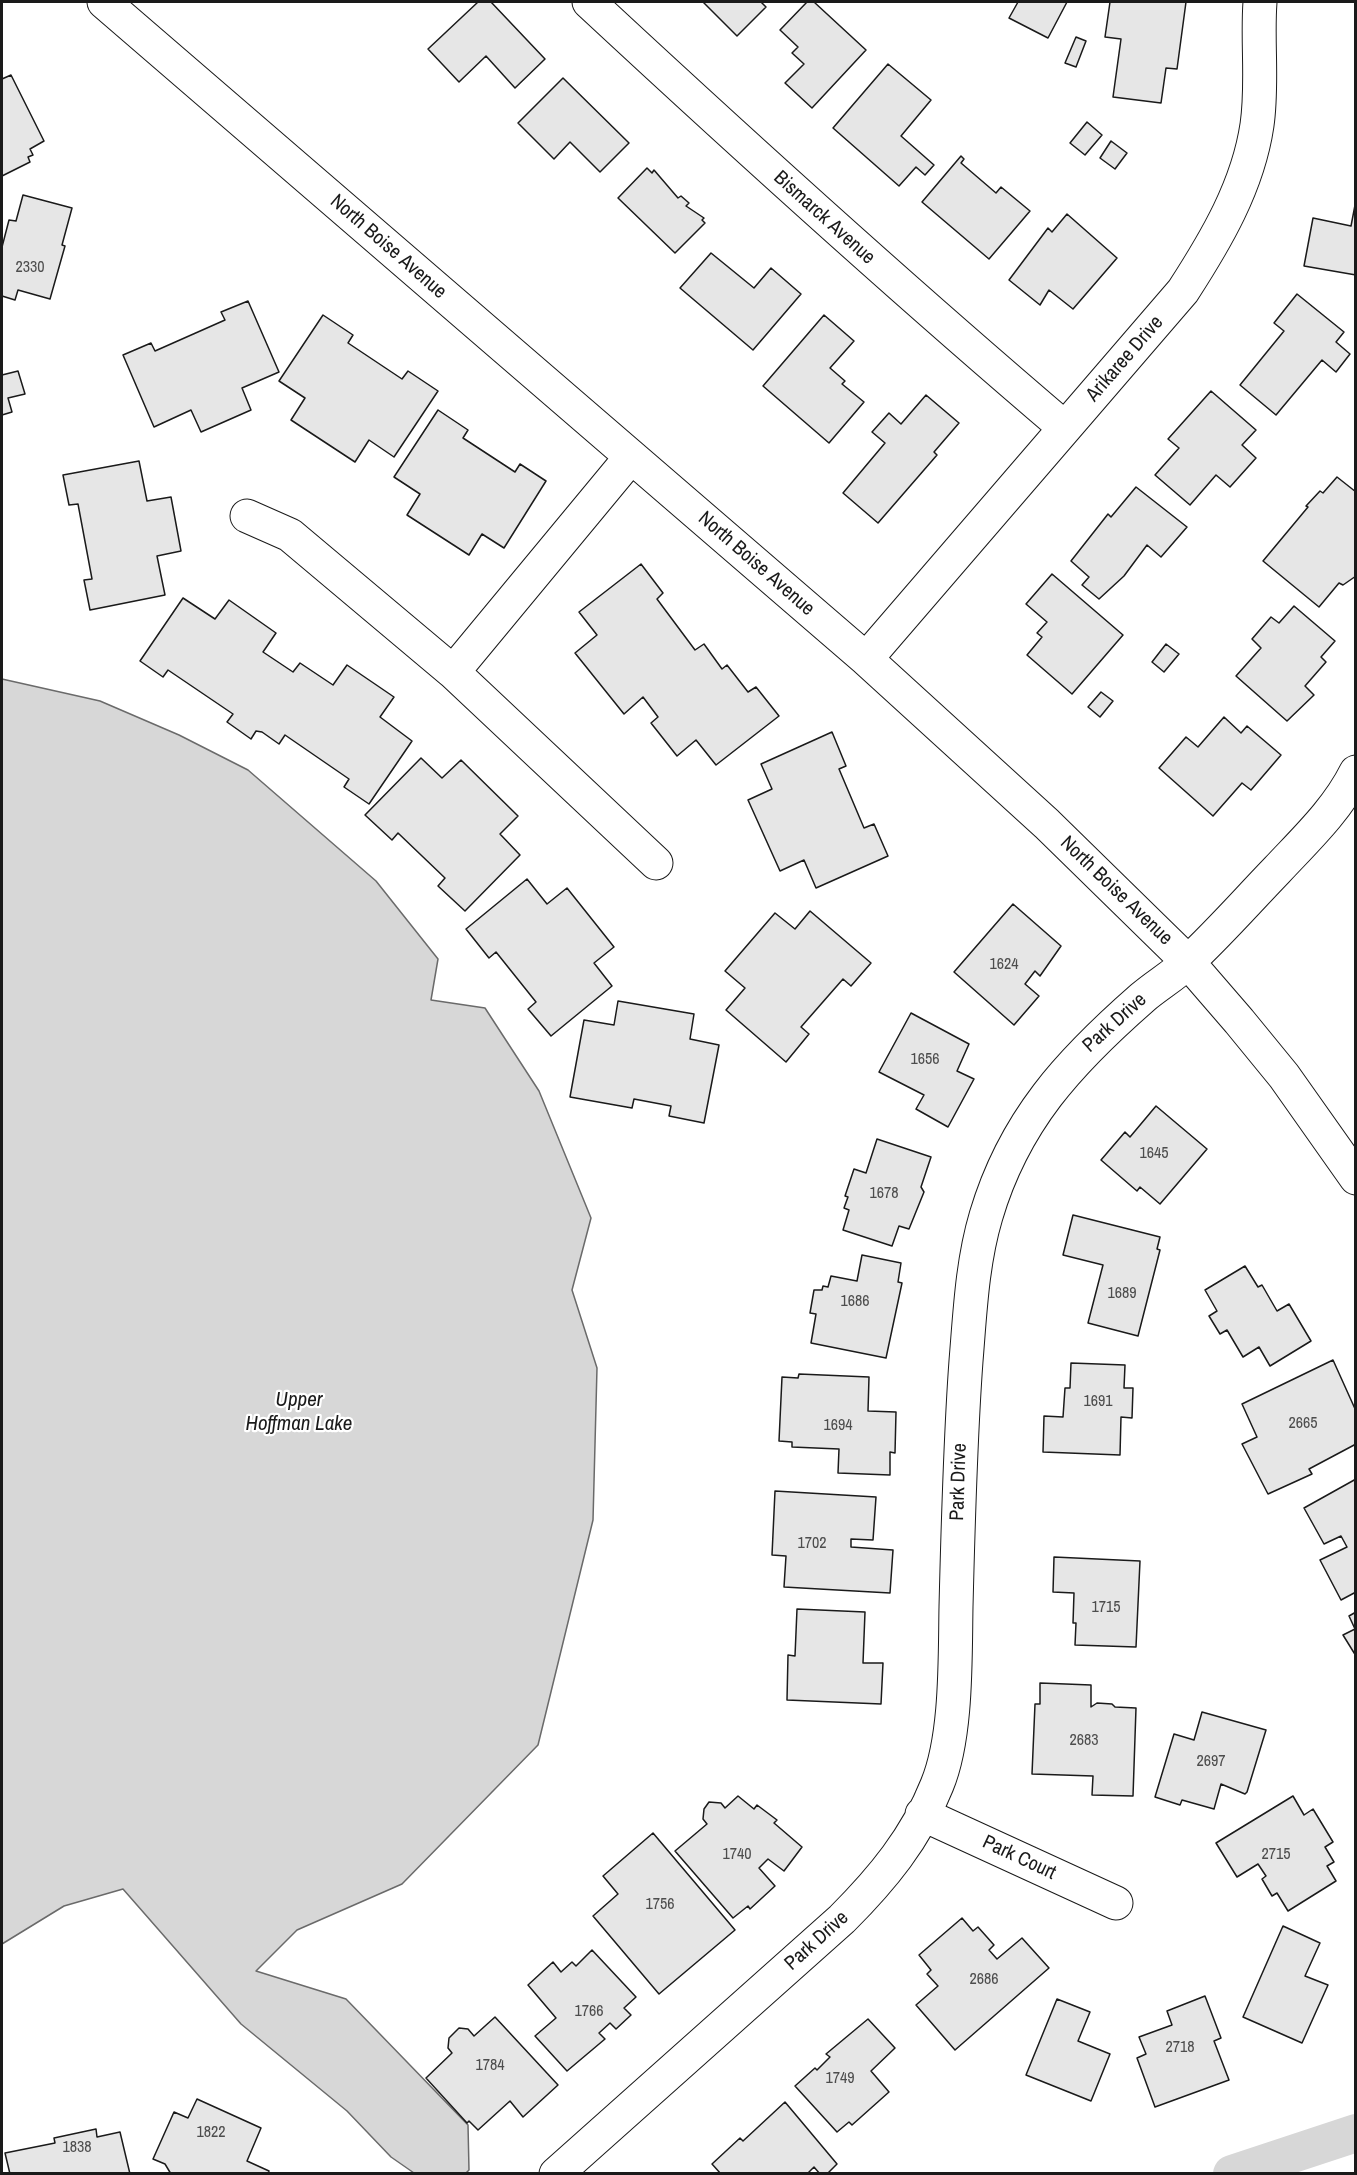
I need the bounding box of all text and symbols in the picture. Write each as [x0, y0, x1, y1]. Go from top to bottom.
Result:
street label: Bismarck Avenue [768, 166, 880, 270]
street label: North Boise Avenue [325, 190, 451, 304]
house number: 2330 [15, 258, 45, 278]
street label: Arikaree Drive [1081, 311, 1169, 407]
street label: North Boise Avenue [693, 507, 819, 621]
street label: North Boise Avenue [1055, 831, 1177, 951]
house number: 1624 [989, 955, 1019, 975]
street label: Park Drive [1078, 988, 1152, 1058]
house number: 1656 [910, 1050, 940, 1070]
house number: 1645 [1139, 1144, 1169, 1164]
house number: 1678 [869, 1184, 899, 1204]
house number: 1689 [1107, 1284, 1137, 1304]
house number: 1686 [840, 1292, 870, 1312]
water label: Upper Hoffman Lake [246, 1387, 352, 1437]
house number: 1691 [1083, 1392, 1113, 1412]
house number: 2665 [1288, 1414, 1318, 1434]
house number: 1694 [823, 1416, 853, 1436]
street label: Park Drive [946, 1443, 972, 1521]
house number: 1702 [797, 1534, 827, 1554]
house number: 1715 [1091, 1598, 1121, 1618]
house number: 2683 [1069, 1731, 1099, 1751]
house number: 2697 [1196, 1752, 1226, 1772]
street label: Park Court [978, 1831, 1060, 1885]
house number: 1740 [722, 1845, 752, 1865]
house number: 2715 [1261, 1845, 1291, 1865]
house number: 1756 [645, 1895, 675, 1915]
street label: Park Drive [780, 1906, 854, 1976]
house number: 2686 [969, 1970, 999, 1990]
house number: 1766 [574, 2002, 604, 2022]
house number: 2718 [1165, 2038, 1195, 2058]
house number: 1784 [475, 2056, 505, 2076]
house number: 1749 [825, 2069, 855, 2089]
house number: 1822 [196, 2123, 226, 2143]
house number: 1838 [62, 2138, 92, 2158]

